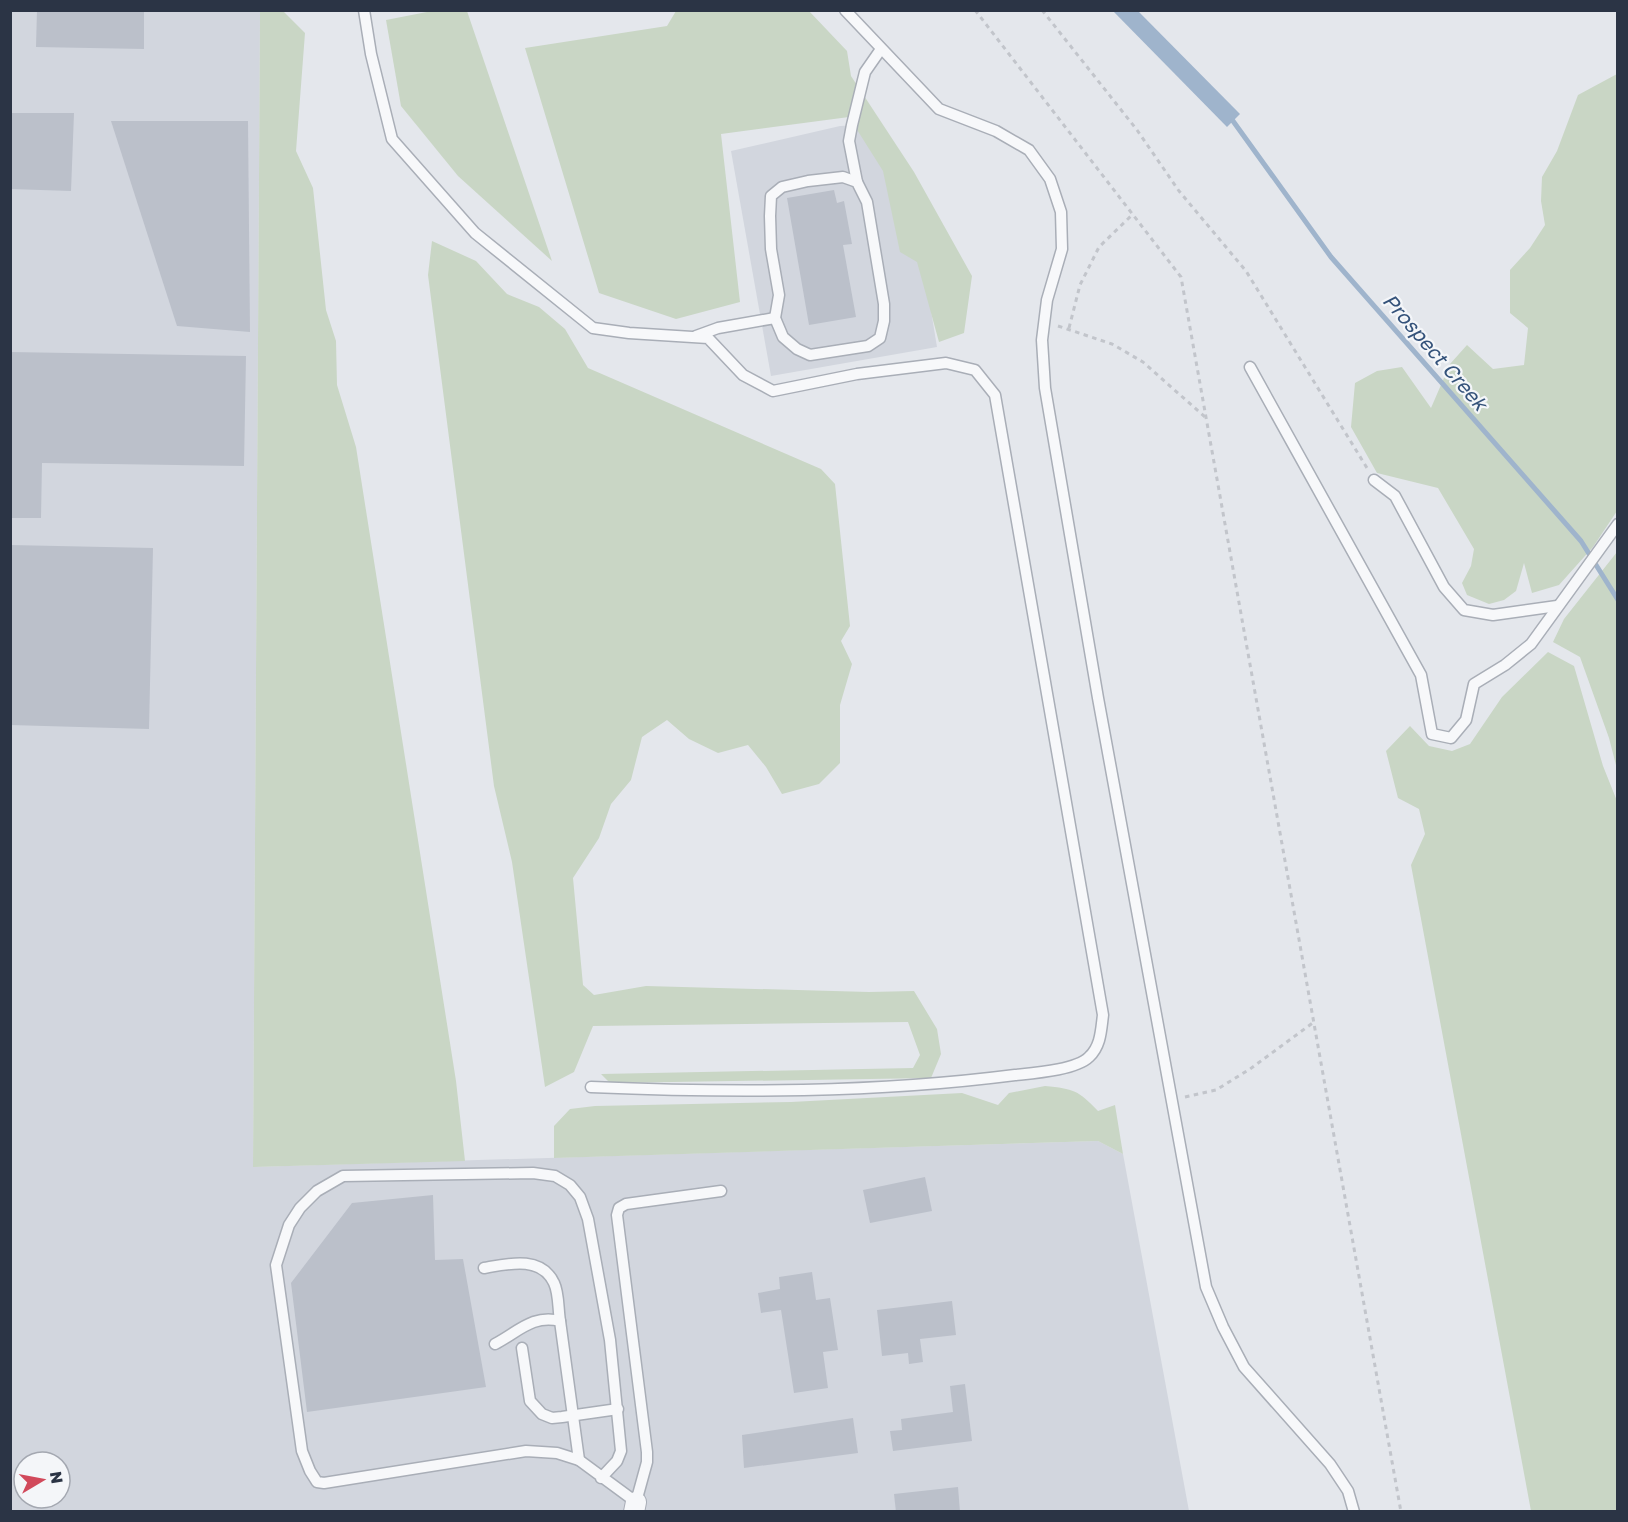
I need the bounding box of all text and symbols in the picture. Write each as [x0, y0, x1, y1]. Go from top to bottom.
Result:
water label: Prospect Creek [1379, 288, 1495, 417]
north arrow [12, 1450, 72, 1510]
text: N [46, 1470, 68, 1485]

